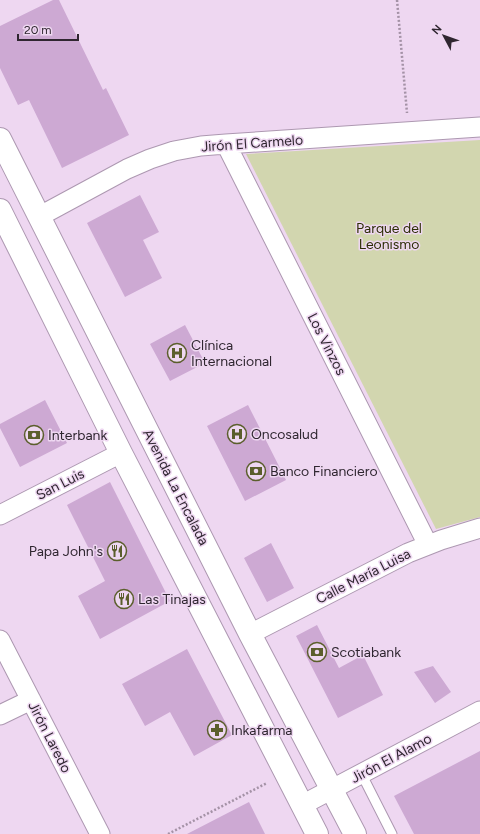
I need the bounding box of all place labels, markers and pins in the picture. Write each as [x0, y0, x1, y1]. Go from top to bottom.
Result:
place label: Clínica Internacional [191, 337, 272, 370]
hospital icon: Clínica Internacional [166, 342, 188, 364]
hospital icon: Oncosalud [226, 423, 248, 445]
bank icon: Interbank [23, 424, 45, 446]
place label: Oncosalud [251, 426, 318, 443]
place label: Interbank [48, 427, 107, 444]
bank icon: Banco Financiero [245, 460, 267, 482]
place label: Banco Financiero [270, 463, 378, 480]
restaurant icon: Papa John's [106, 540, 128, 562]
place label: Papa John's [29, 543, 103, 560]
restaurant icon: Las Tinajas [113, 588, 135, 610]
place label: Las Tinajas [138, 591, 206, 608]
bank icon: Scotiabank [306, 641, 328, 663]
place label: Scotiabank [331, 644, 401, 661]
pharmacy icon: Inkafarma [206, 719, 228, 741]
place label: Inkafarma [231, 722, 292, 739]

